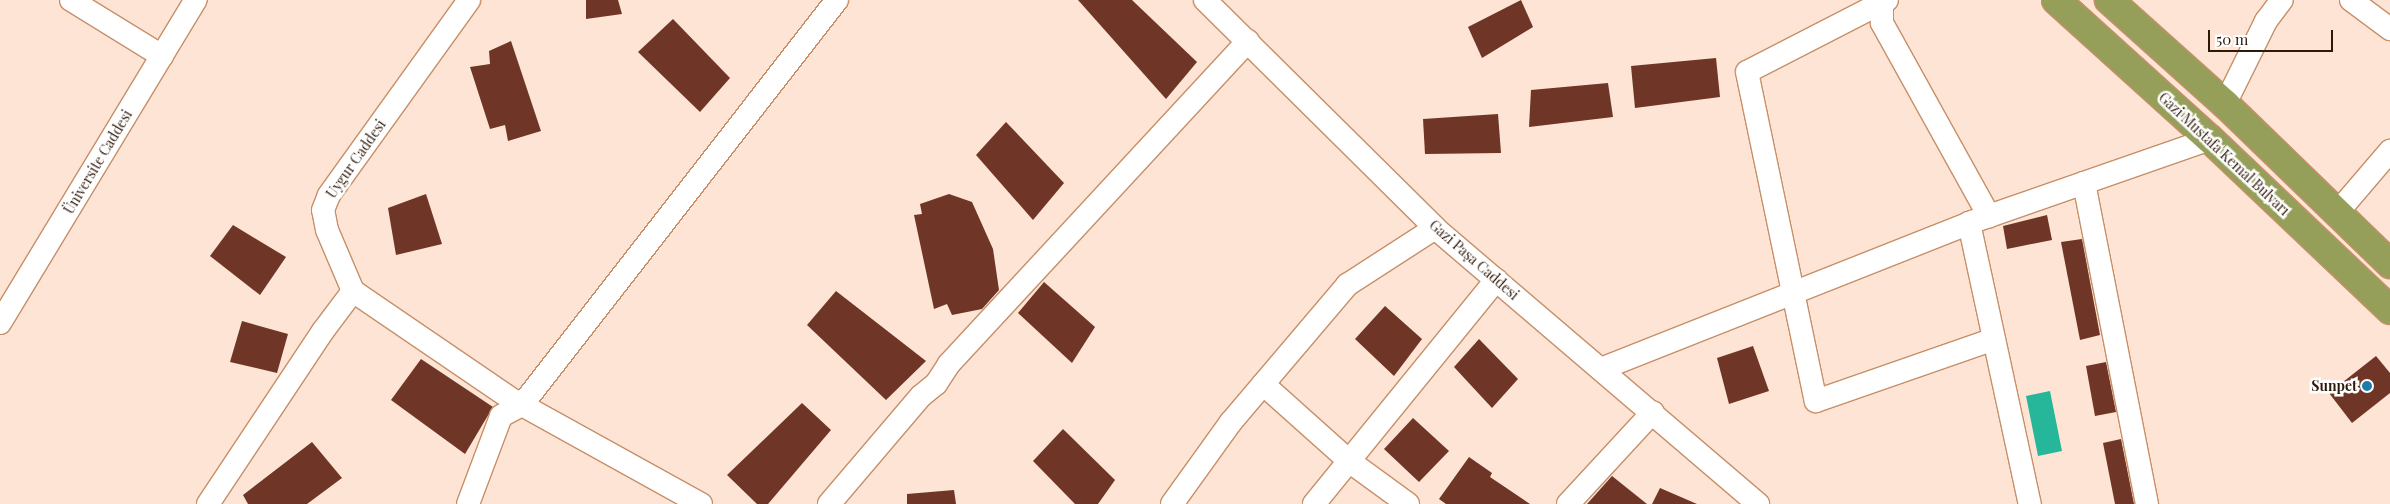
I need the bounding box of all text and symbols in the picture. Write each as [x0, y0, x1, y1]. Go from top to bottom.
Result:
scale bar [2210, 20, 2335, 52]
text: 50 m [2216, 29, 2248, 49]
street label: Gazi Mustafa Kemal Bulvarı [2155, 89, 2293, 219]
street label: Üniversite Caddesi [60, 107, 136, 217]
street label: Uygur Caddesi [323, 117, 389, 201]
street label: Gazi Paşa Caddesi [1426, 217, 1522, 303]
place label: Sunpet [2311, 378, 2357, 394]
marker: Sunpet [2361, 380, 2373, 392]

